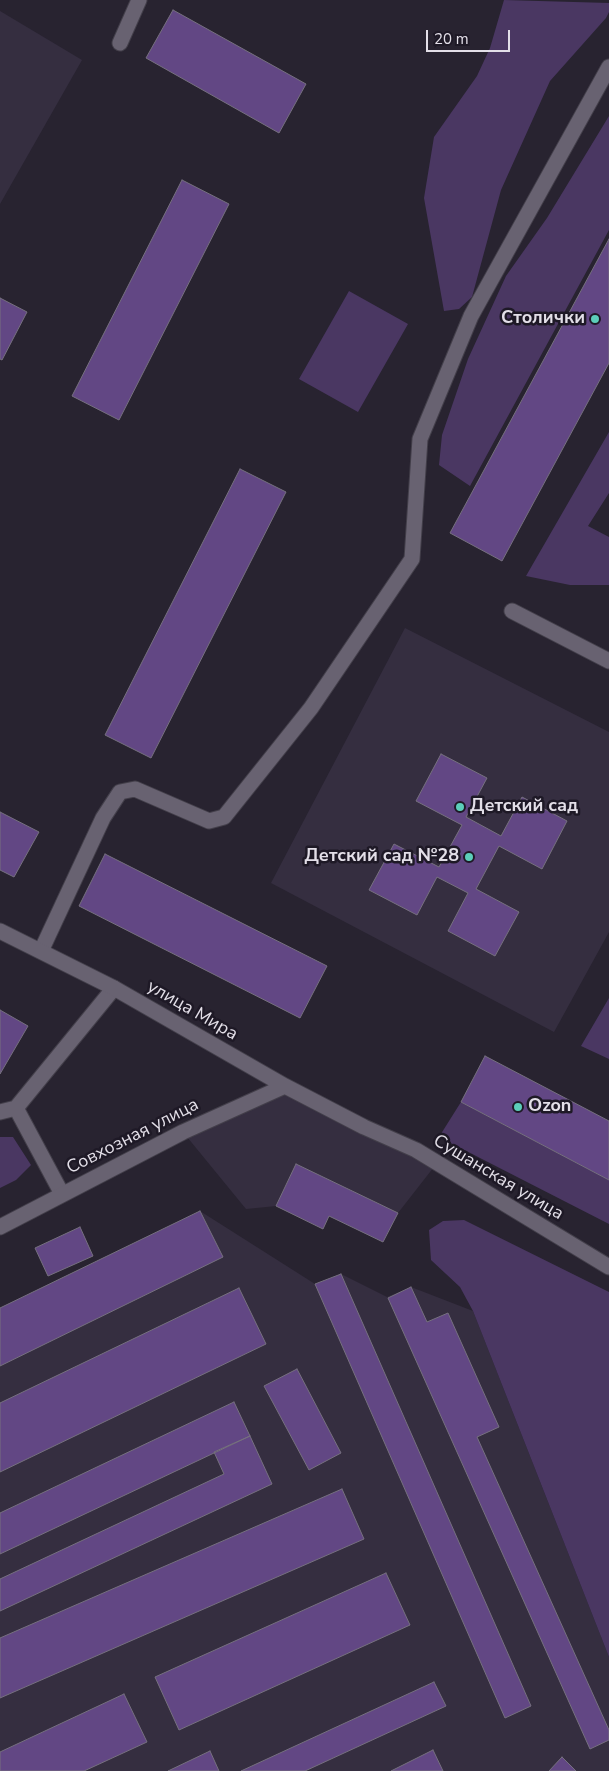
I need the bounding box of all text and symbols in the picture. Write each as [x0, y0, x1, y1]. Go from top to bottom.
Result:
scale bar [429, 20, 513, 52]
text: 20 m [434, 29, 469, 49]
place label: Столички [501, 308, 585, 330]
marker: Столички [589, 313, 601, 325]
place label: Детский сад [470, 796, 578, 818]
marker: Детский сад [454, 801, 466, 813]
place label: Детский сад №28 [304, 846, 459, 868]
marker: Детский сад №28 [463, 851, 475, 863]
street label: улица Мира [143, 976, 241, 1046]
street label: Совхозная улица [63, 1094, 203, 1180]
place label: Ozon [528, 1096, 571, 1118]
marker: Ozon [512, 1101, 524, 1113]
street label: Сушанская улица [429, 1131, 567, 1225]

